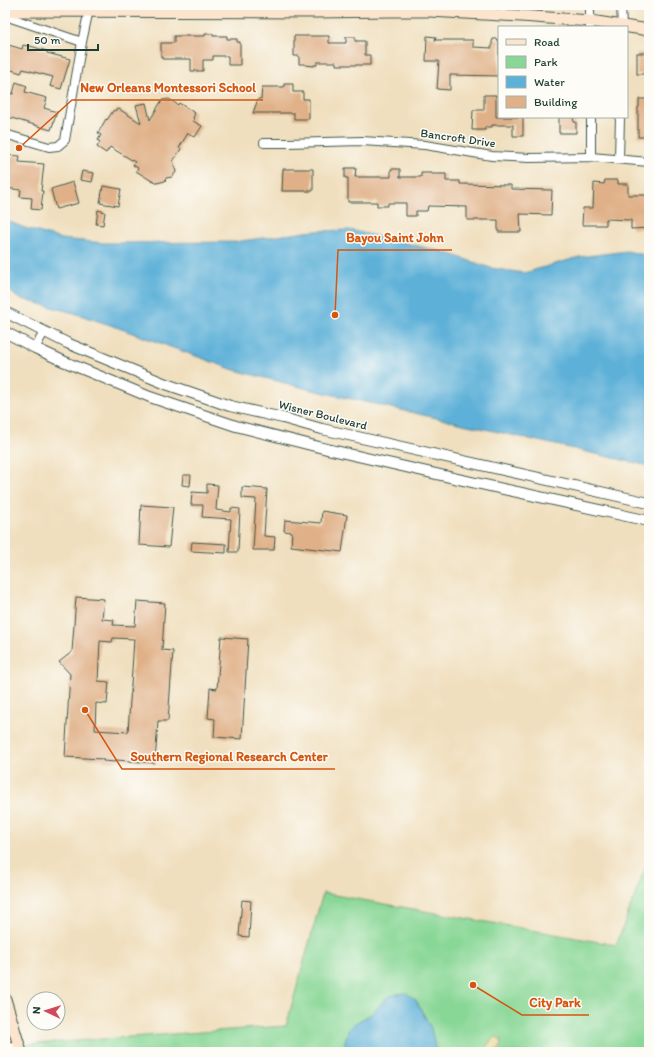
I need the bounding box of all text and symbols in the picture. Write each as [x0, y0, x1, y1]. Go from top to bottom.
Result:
scale bar [28, 26, 98, 52]
legend [498, 26, 628, 118]
text: 50 m [34, 33, 60, 47]
text: Road [534, 35, 560, 49]
text: Park [534, 55, 558, 69]
callout: New Orleans Montessori School [72, 75, 263, 100]
text: Water [534, 75, 565, 89]
text: New Orleans Montessori School [80, 80, 256, 95]
text: Building [534, 95, 578, 109]
street label: Bancroft Drive [420, 126, 497, 150]
callout: Bayou Saint John [338, 225, 452, 250]
text: Bayou Saint John [346, 230, 444, 246]
street label: Wisner Boulevard [277, 397, 369, 433]
callout: Southern Regional Research Center [122, 744, 335, 769]
text: Southern Regional Research Center [130, 749, 329, 765]
callout: City Park [522, 990, 589, 1015]
north arrow [26, 991, 66, 1031]
text: City Park [529, 995, 581, 1011]
text: N [30, 1006, 43, 1015]

